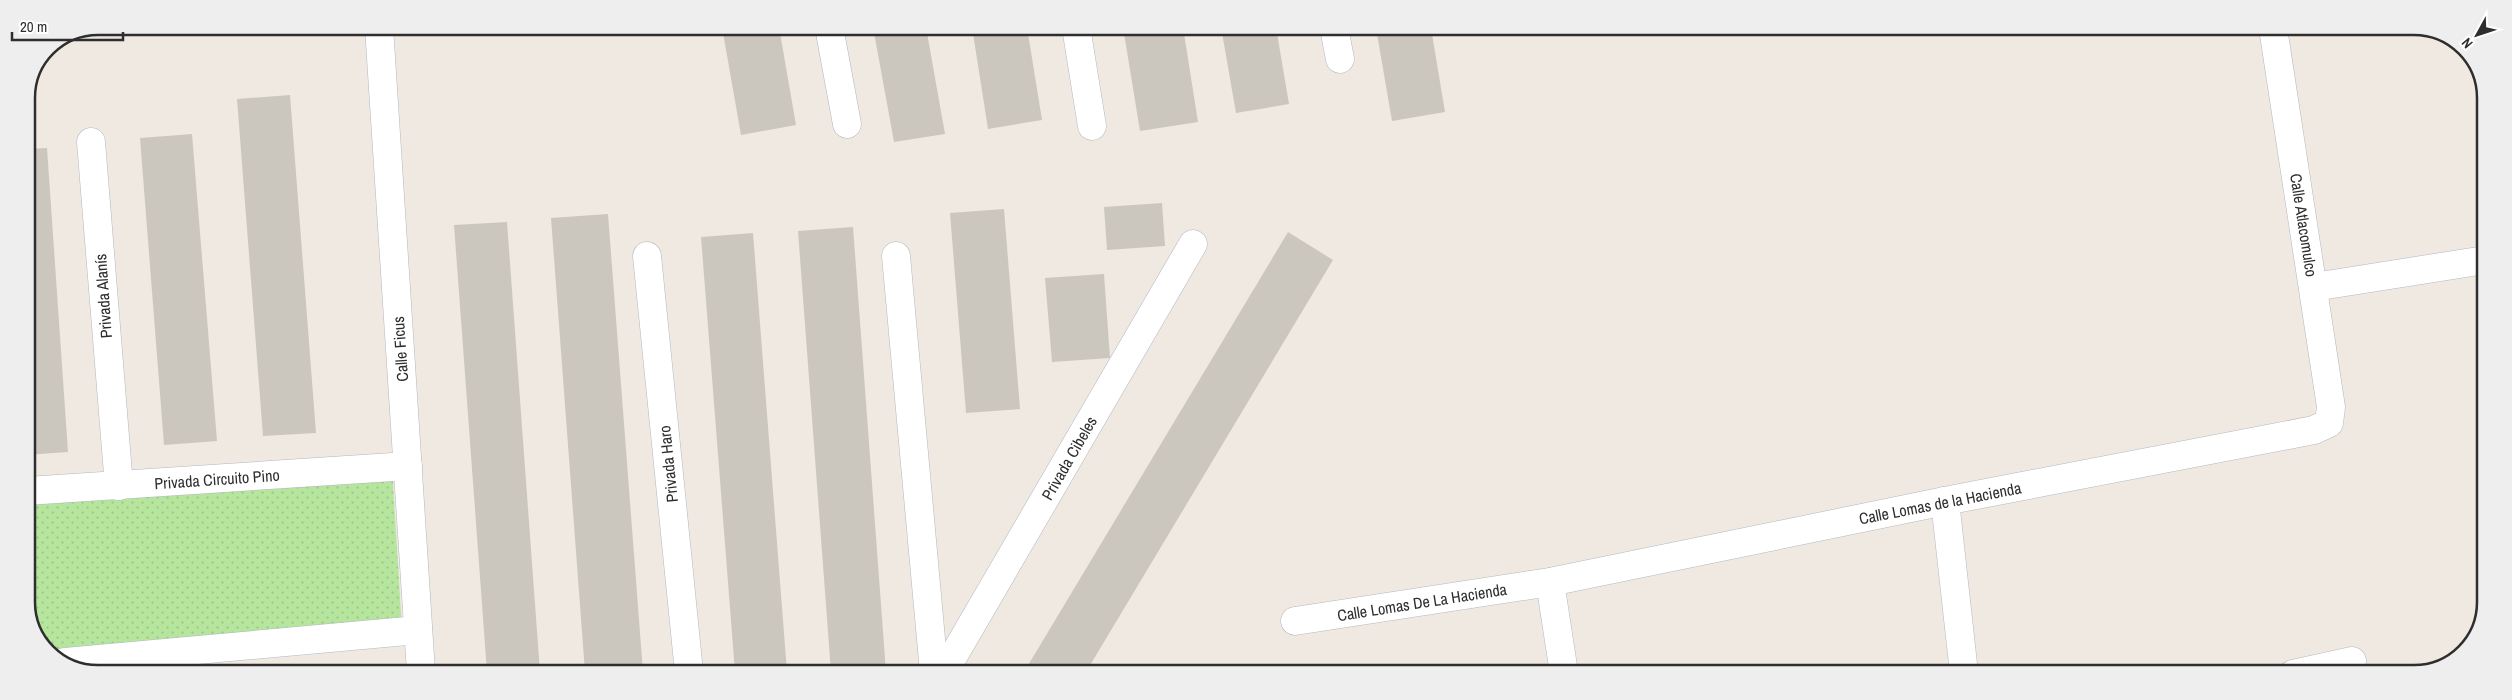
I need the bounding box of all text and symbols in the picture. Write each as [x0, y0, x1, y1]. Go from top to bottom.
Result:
scale bar [12, 10, 124, 42]
north arrow [2452, 10, 2502, 60]
text: 20 m [20, 16, 47, 37]
text: N [2457, 34, 2477, 52]
street label: Calle Atlacomulco [2285, 172, 2323, 278]
street label: Privada Alanís [89, 253, 117, 339]
street label: Calle Ficus [387, 316, 413, 382]
street label: Privada Cibeles [1036, 412, 1102, 504]
street label: Privada Haro [653, 424, 683, 504]
street label: Privada Circuito Pino [154, 464, 280, 494]
street label: Calle Lomas de la Hacienda [1857, 476, 2024, 530]
street label: Calle Lomas De La Hacienda [1336, 578, 1509, 626]

